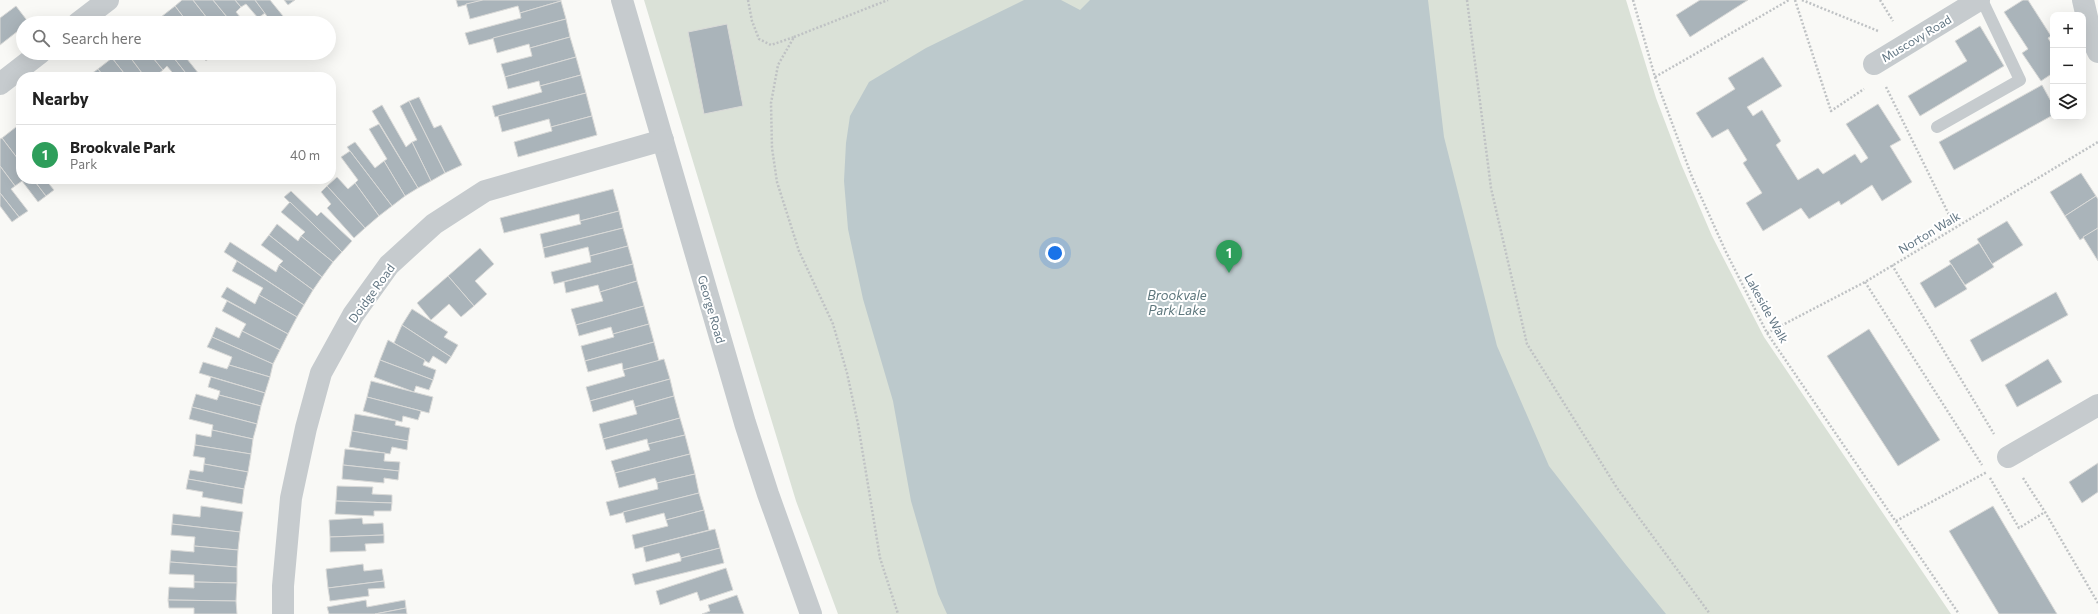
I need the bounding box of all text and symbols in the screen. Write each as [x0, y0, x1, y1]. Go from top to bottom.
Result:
street label: Muscovy Road [1878, 12, 1954, 64]
map controls [2050, 12, 2086, 120]
button: + [2050, 12, 2086, 48]
search box [16, 16, 336, 60]
icon: search [30, 27, 52, 49]
text: Search here [62, 29, 141, 47]
button: − [2050, 48, 2086, 84]
button: layers [2050, 84, 2086, 120]
text: Nearby [32, 88, 89, 109]
text: Brookvale Park [70, 138, 176, 156]
text: 1 [42, 147, 48, 163]
text: 40 m [290, 147, 320, 163]
text: Park [70, 156, 97, 172]
street label: Norton Walk [1896, 208, 1963, 256]
pin: 1 [1216, 240, 1242, 273]
your location [1045, 243, 1065, 263]
street label: Doidge Road [345, 261, 397, 325]
street label: Lakeside Walk [1742, 271, 1792, 346]
street label: George Road [696, 273, 728, 345]
water label: Brookvale Park Lake [1147, 287, 1207, 318]

